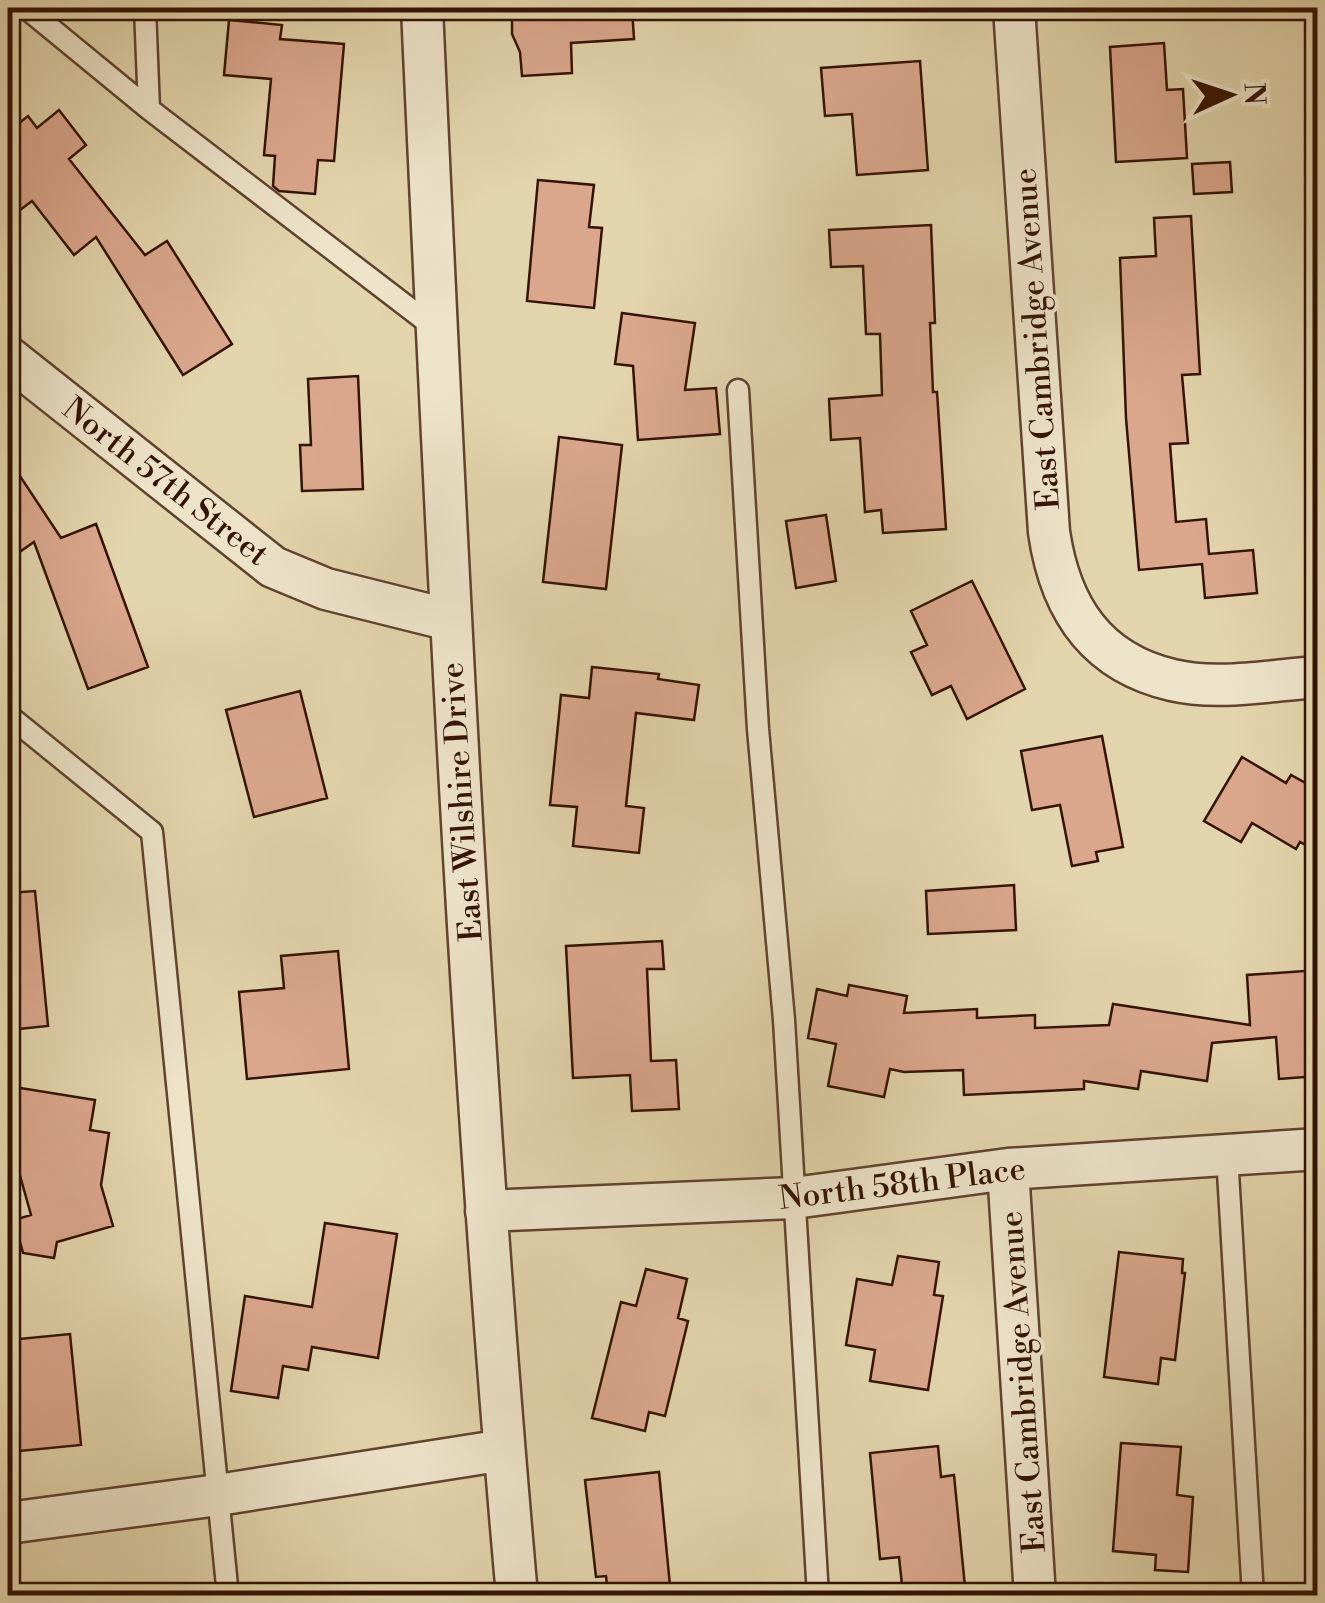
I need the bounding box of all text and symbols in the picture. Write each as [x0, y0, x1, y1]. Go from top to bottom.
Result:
north arrow [1180, 45, 1280, 145]
text: N [1235, 82, 1272, 106]
street label: East Cambridge Avenue [1005, 167, 1069, 511]
street label: North 57th Street [54, 389, 276, 575]
street label: East Wilshire Drive [432, 661, 492, 943]
street label: North 58th Place [777, 1149, 1028, 1219]
street label: East Cambridge Avenue [991, 1210, 1055, 1554]

